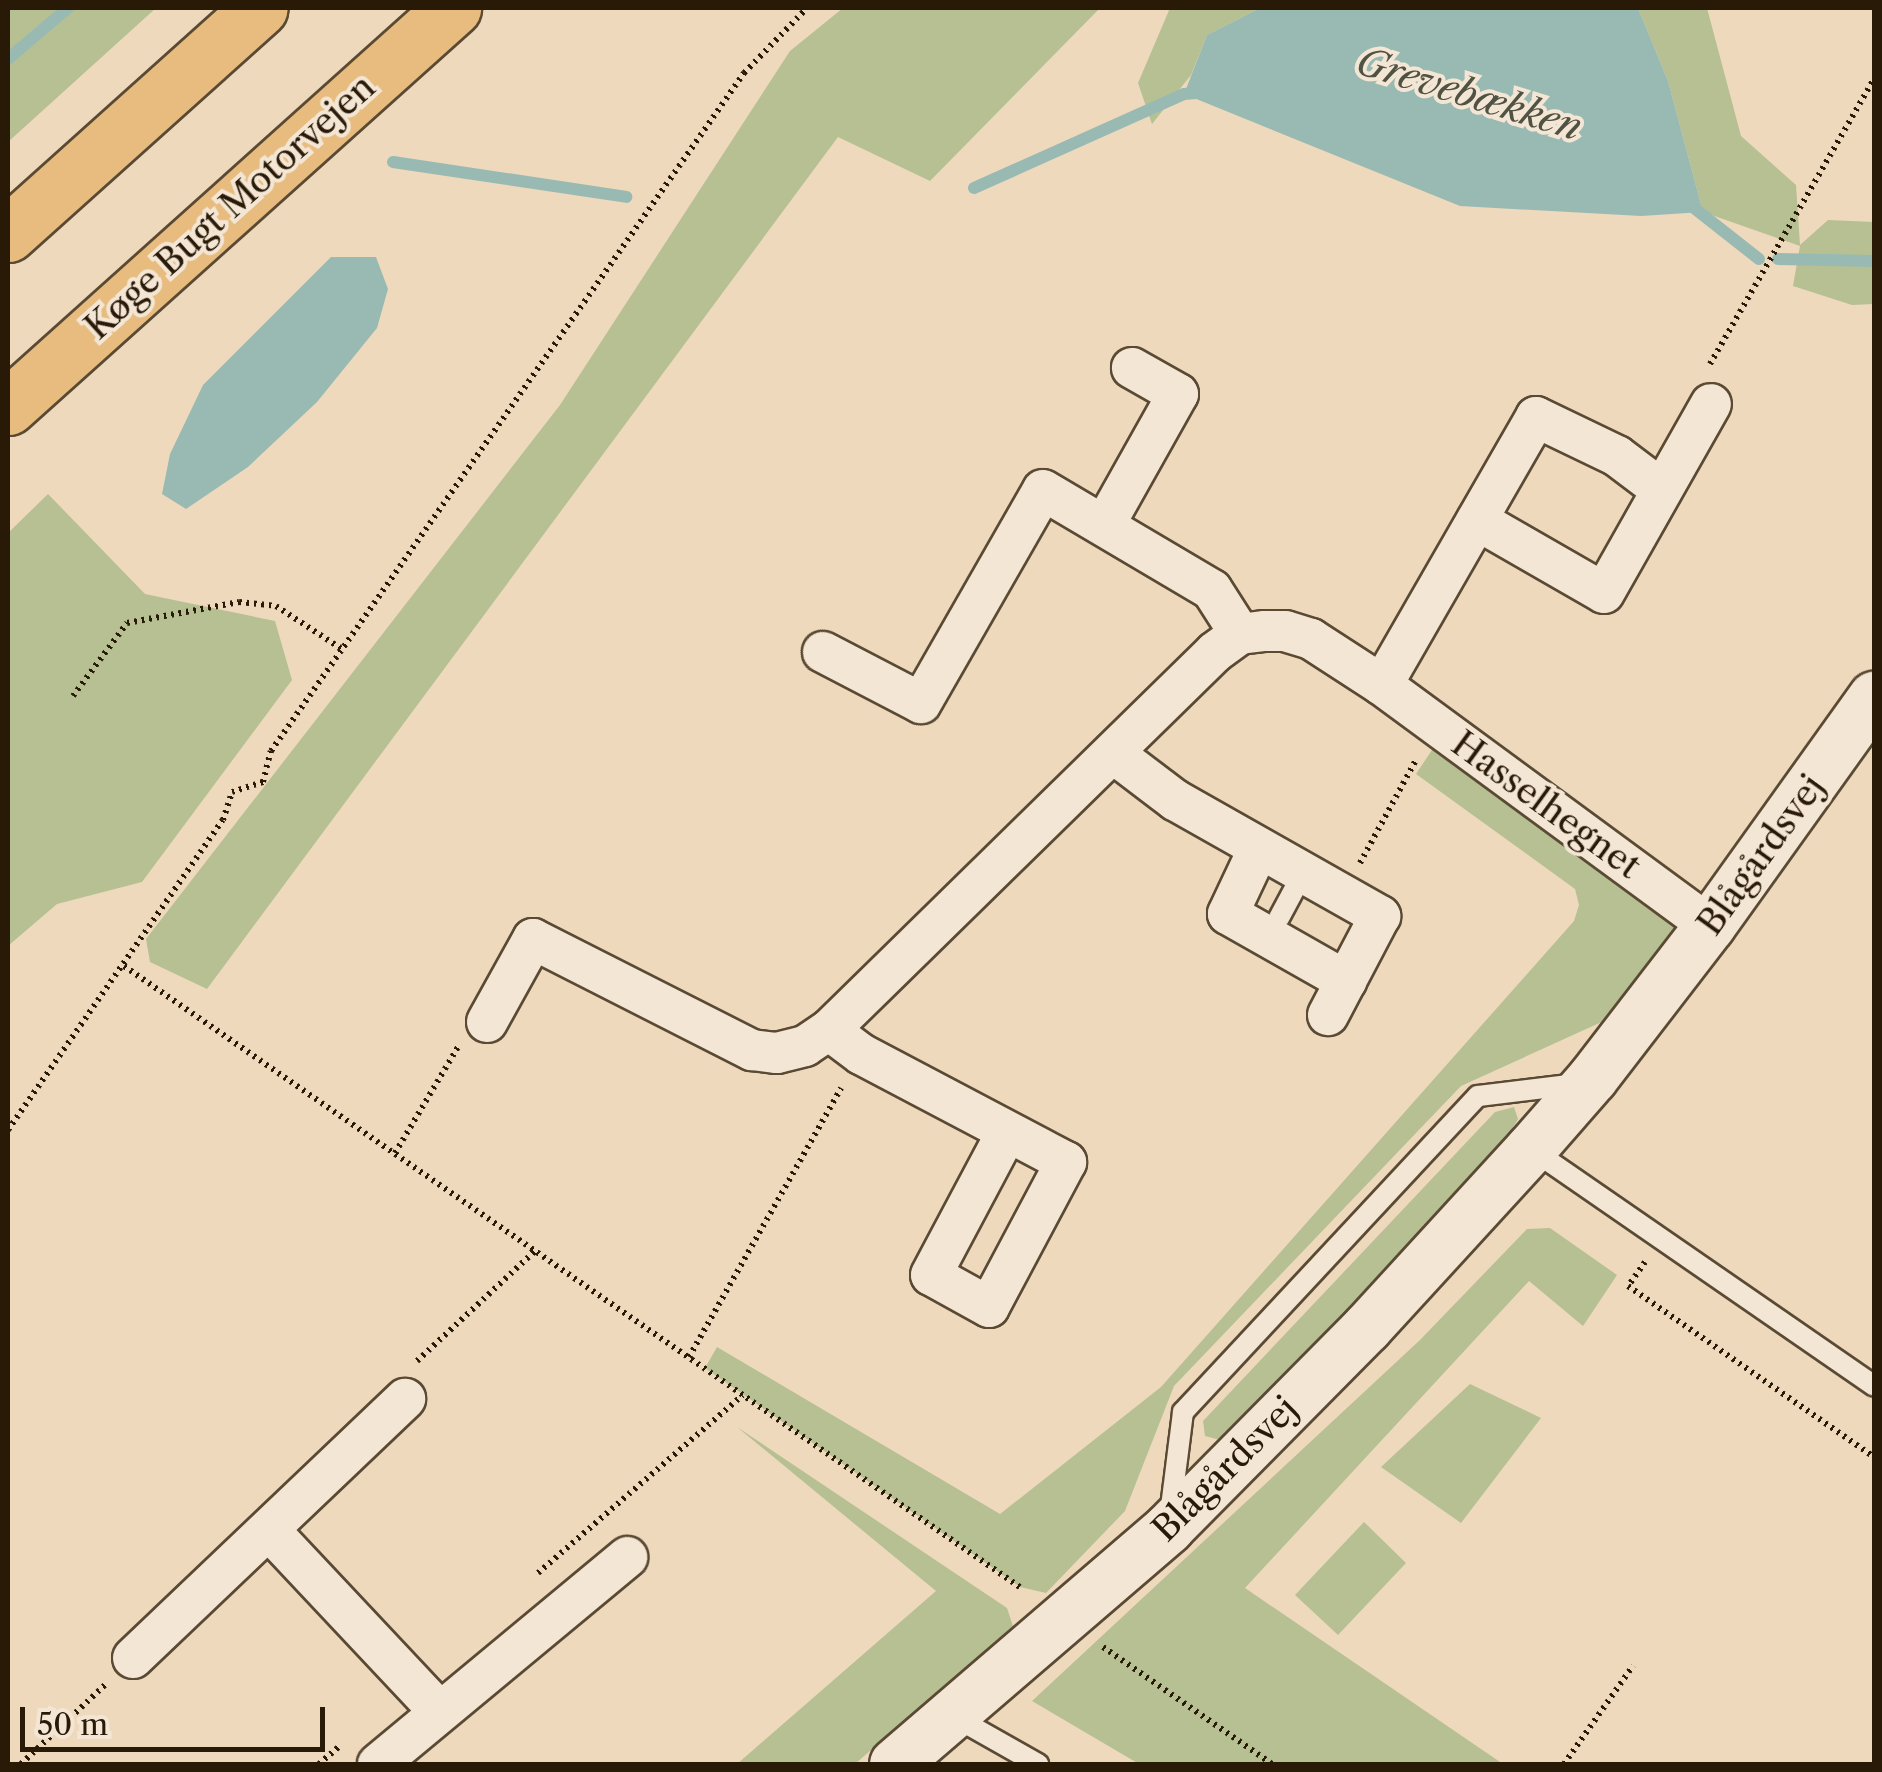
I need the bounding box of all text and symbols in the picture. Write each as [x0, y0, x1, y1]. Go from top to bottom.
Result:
water label: Grevebækken [1351, 38, 1587, 150]
street label: Køge Bugt Motorvejen [77, 66, 383, 348]
street label: Hasselhegnet [1444, 723, 1648, 887]
street label: Blågårdsvej [1689, 767, 1833, 943]
street label: Blågårdsvej [1144, 1388, 1306, 1550]
scale bar [25, 1687, 330, 1749]
text: 50 m [37, 1706, 108, 1743]

